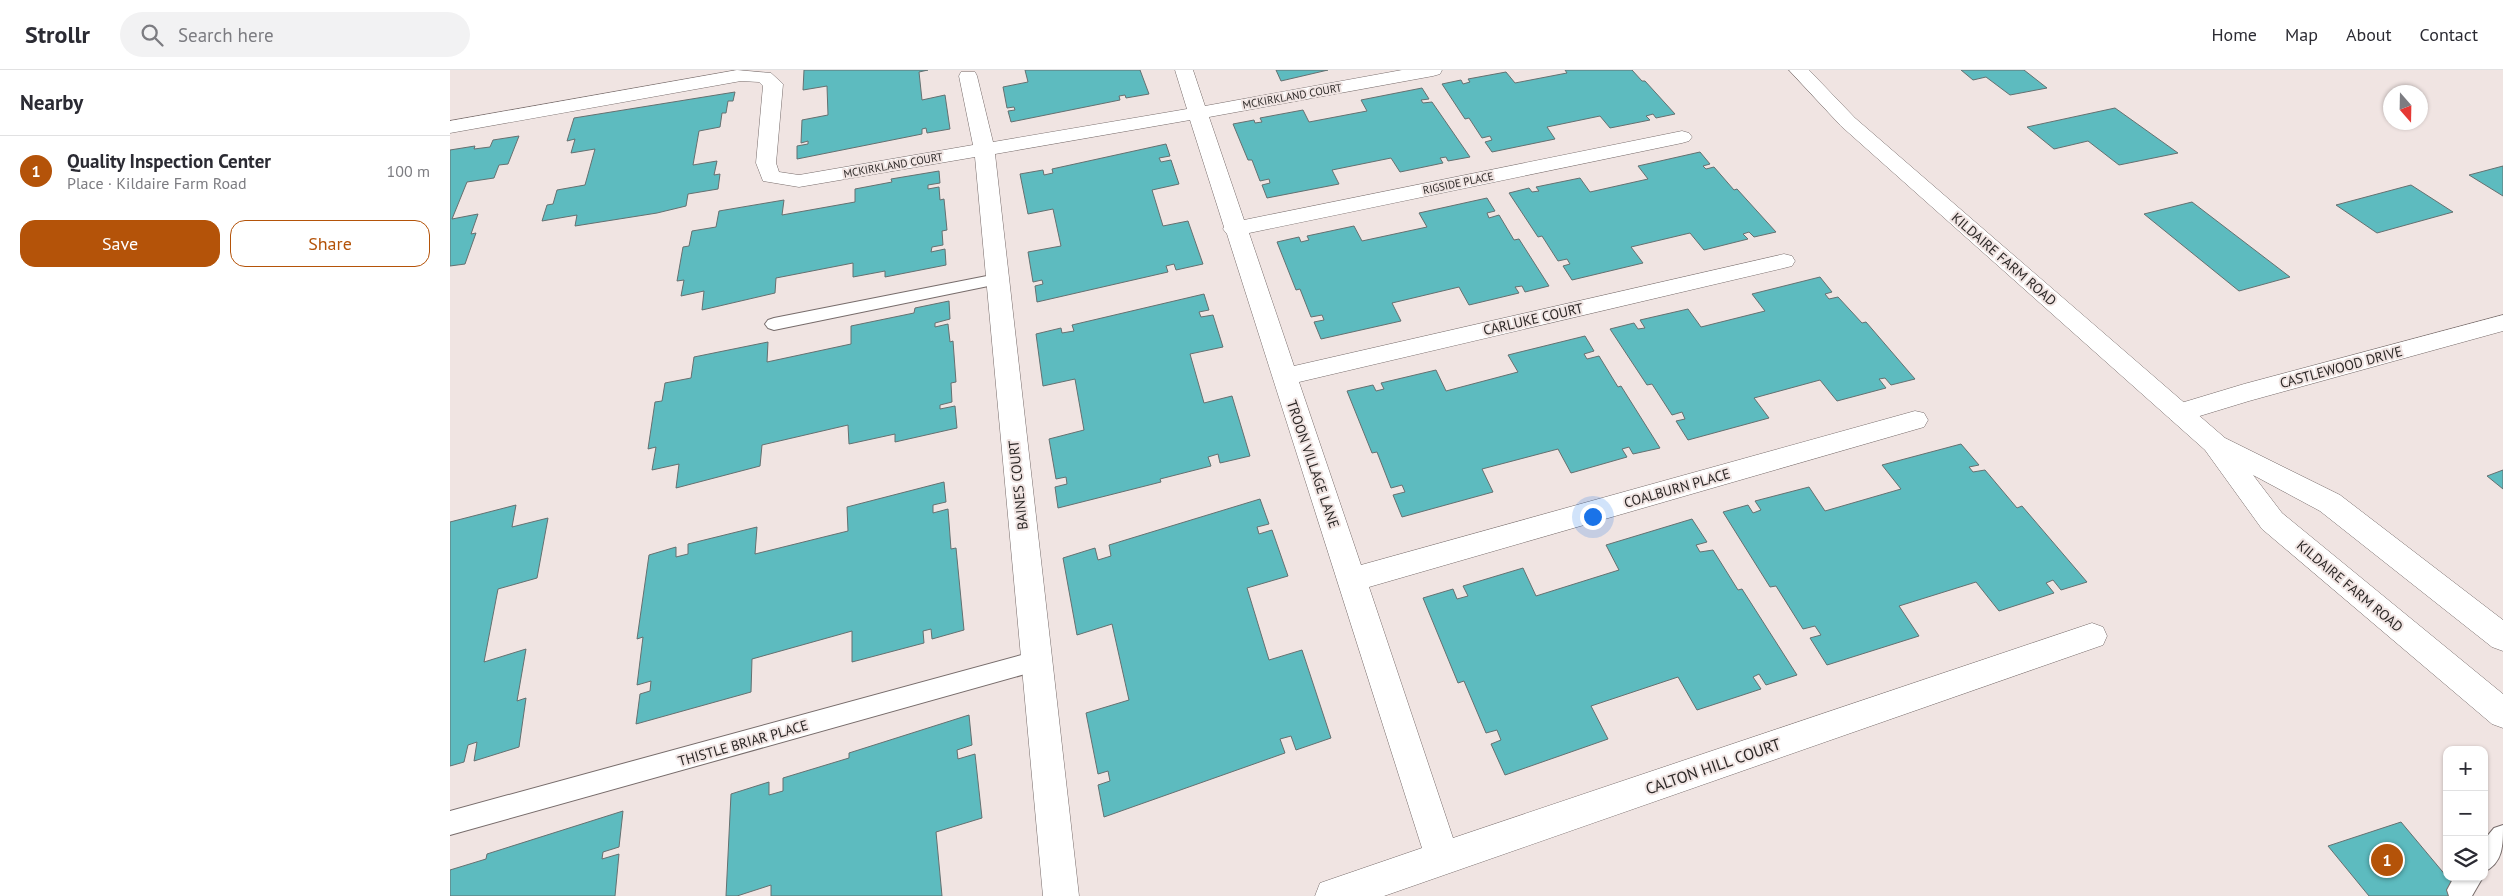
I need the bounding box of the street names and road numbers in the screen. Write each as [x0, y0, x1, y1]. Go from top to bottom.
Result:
street label: MCKIRKLAND COURT [1241, 80, 1343, 112]
street label: MCKIRKLAND COURT [842, 149, 944, 181]
street label: RIGSIDE PLACE [1421, 169, 1495, 197]
street label: KILDAIRE FARM ROAD [1948, 208, 2060, 310]
street label: CARLUKE COURT [1481, 299, 1585, 339]
street label: CASTLEWOOD DRIVE [2278, 342, 2404, 392]
street label: TROON VILLAGE LANE [1283, 398, 1343, 530]
street label: BAINES COURT [1004, 439, 1032, 531]
street label: COALBURN PLACE [1622, 464, 1732, 512]
street label: KILDAIRE FARM ROAD [2293, 536, 2407, 636]
street label: THISTLE BRIAR PLACE [676, 716, 810, 770]
street label: CALTON HILL COURT [1643, 733, 1783, 798]

